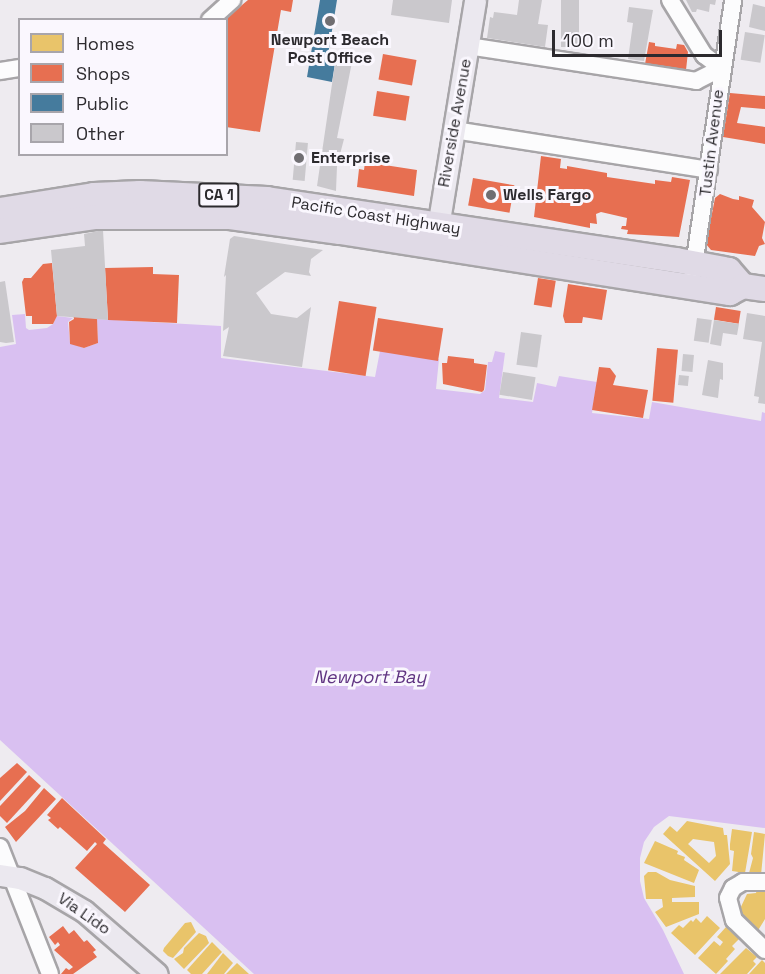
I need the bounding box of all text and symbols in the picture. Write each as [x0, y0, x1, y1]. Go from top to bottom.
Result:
marker: Newport Beach Post Office [323, 14, 337, 28]
legend [18, 18, 228, 156]
scale bar [555, 18, 724, 56]
text: 100 m [563, 29, 614, 52]
place label: Newport Beach Post Office [271, 30, 389, 68]
text: Homes [76, 32, 135, 55]
street label: Riverside Avenue [434, 57, 476, 189]
text: Shops [76, 62, 130, 85]
street label: Tustin Avenue [696, 88, 728, 198]
text: Public [76, 92, 129, 115]
text: Other [76, 122, 125, 145]
place label: Enterprise [311, 148, 390, 168]
marker: Enterprise [292, 151, 306, 165]
road number: CA 1 [198, 183, 240, 207]
place label: Wells Fargo [503, 185, 591, 205]
marker: Wells Fargo [484, 188, 498, 202]
street label: Pacific Coast Highway [290, 193, 462, 239]
water label: Newport Bay [314, 666, 426, 688]
street label: Via Lido [54, 889, 114, 939]

